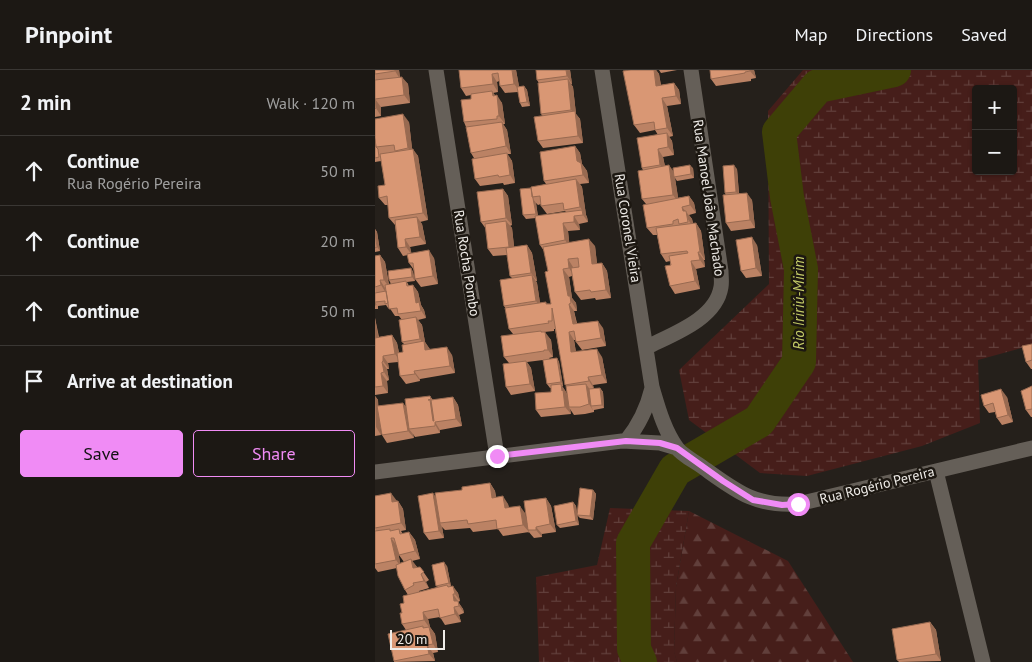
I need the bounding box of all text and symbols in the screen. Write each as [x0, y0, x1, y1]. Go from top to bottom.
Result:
text: Pinpoint [25, 19, 112, 50]
text: Map [795, 23, 827, 46]
text: Directions [855, 23, 933, 46]
text: Saved [961, 23, 1007, 46]
map controls [972, 85, 1017, 175]
button: + [972, 85, 1017, 130]
text: 2 min [20, 89, 71, 116]
text: Walk · 120 m [266, 93, 355, 113]
street label: Rua Manoel João Machado [689, 118, 729, 278]
button: − [972, 130, 1017, 175]
text: Continue [67, 149, 139, 173]
icon: ahead [20, 157, 48, 185]
text: 50 m [320, 161, 355, 181]
street label: Rua Coronel Vieira [610, 172, 646, 284]
text: Rua Rogério Pereira [67, 173, 202, 193]
street label: Rua Rocha Pombo [450, 209, 484, 317]
icon: ahead [20, 227, 48, 255]
text: Continue [67, 229, 139, 253]
text: 20 m [320, 231, 355, 251]
water label: Rio Iririú-Mirim [789, 256, 808, 350]
icon: ahead [20, 297, 48, 325]
text: Continue [67, 299, 139, 323]
text: 50 m [320, 301, 355, 321]
icon: arrive [20, 367, 48, 395]
text: Arrive at destination [67, 369, 233, 393]
button: Save [20, 430, 183, 477]
button: Share [193, 430, 355, 477]
route end [486, 445, 509, 468]
street label: Rua Rogério Pereira [818, 462, 936, 508]
route start [787, 493, 810, 516]
scale bar [390, 627, 445, 650]
text: 20 m [397, 630, 427, 648]

